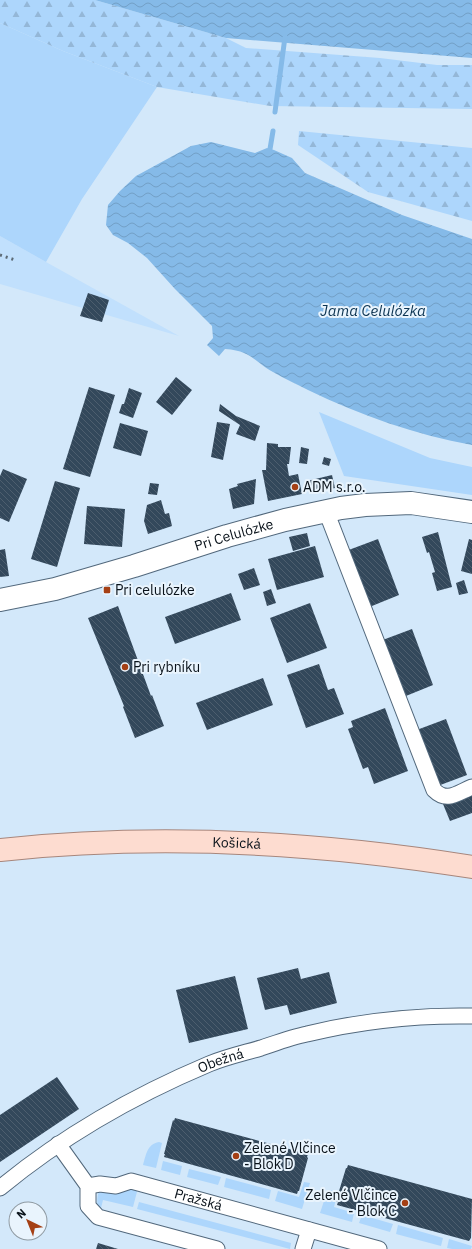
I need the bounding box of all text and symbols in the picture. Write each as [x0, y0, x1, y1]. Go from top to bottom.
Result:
water label: Jama Celulózka [320, 301, 426, 320]
place label: ADM s.r.o. [303, 478, 366, 496]
marker: ADM s.r.o. [290, 482, 300, 492]
street label: Pri Celulózke [192, 515, 276, 555]
place label: Pri celulózke [115, 581, 195, 599]
marker: Pri celulózke [102, 585, 112, 595]
place label: Pri rybníku [133, 658, 200, 676]
marker: Pri rybníku [120, 662, 130, 672]
street label: Košická [212, 833, 262, 853]
street label: Obežná [195, 1044, 246, 1077]
place label: Zelené Vlčince - Blok D [244, 1139, 336, 1173]
marker: Zelené Vlčince - Blok D [231, 1151, 241, 1161]
street label: Pražská [172, 1184, 225, 1215]
place label: Zelené Vlčince - Blok C [305, 1186, 397, 1220]
marker: Zelené Vlčince - Blok C [400, 1198, 410, 1208]
north arrow [8, 1201, 48, 1241]
text: N [13, 1206, 29, 1222]

